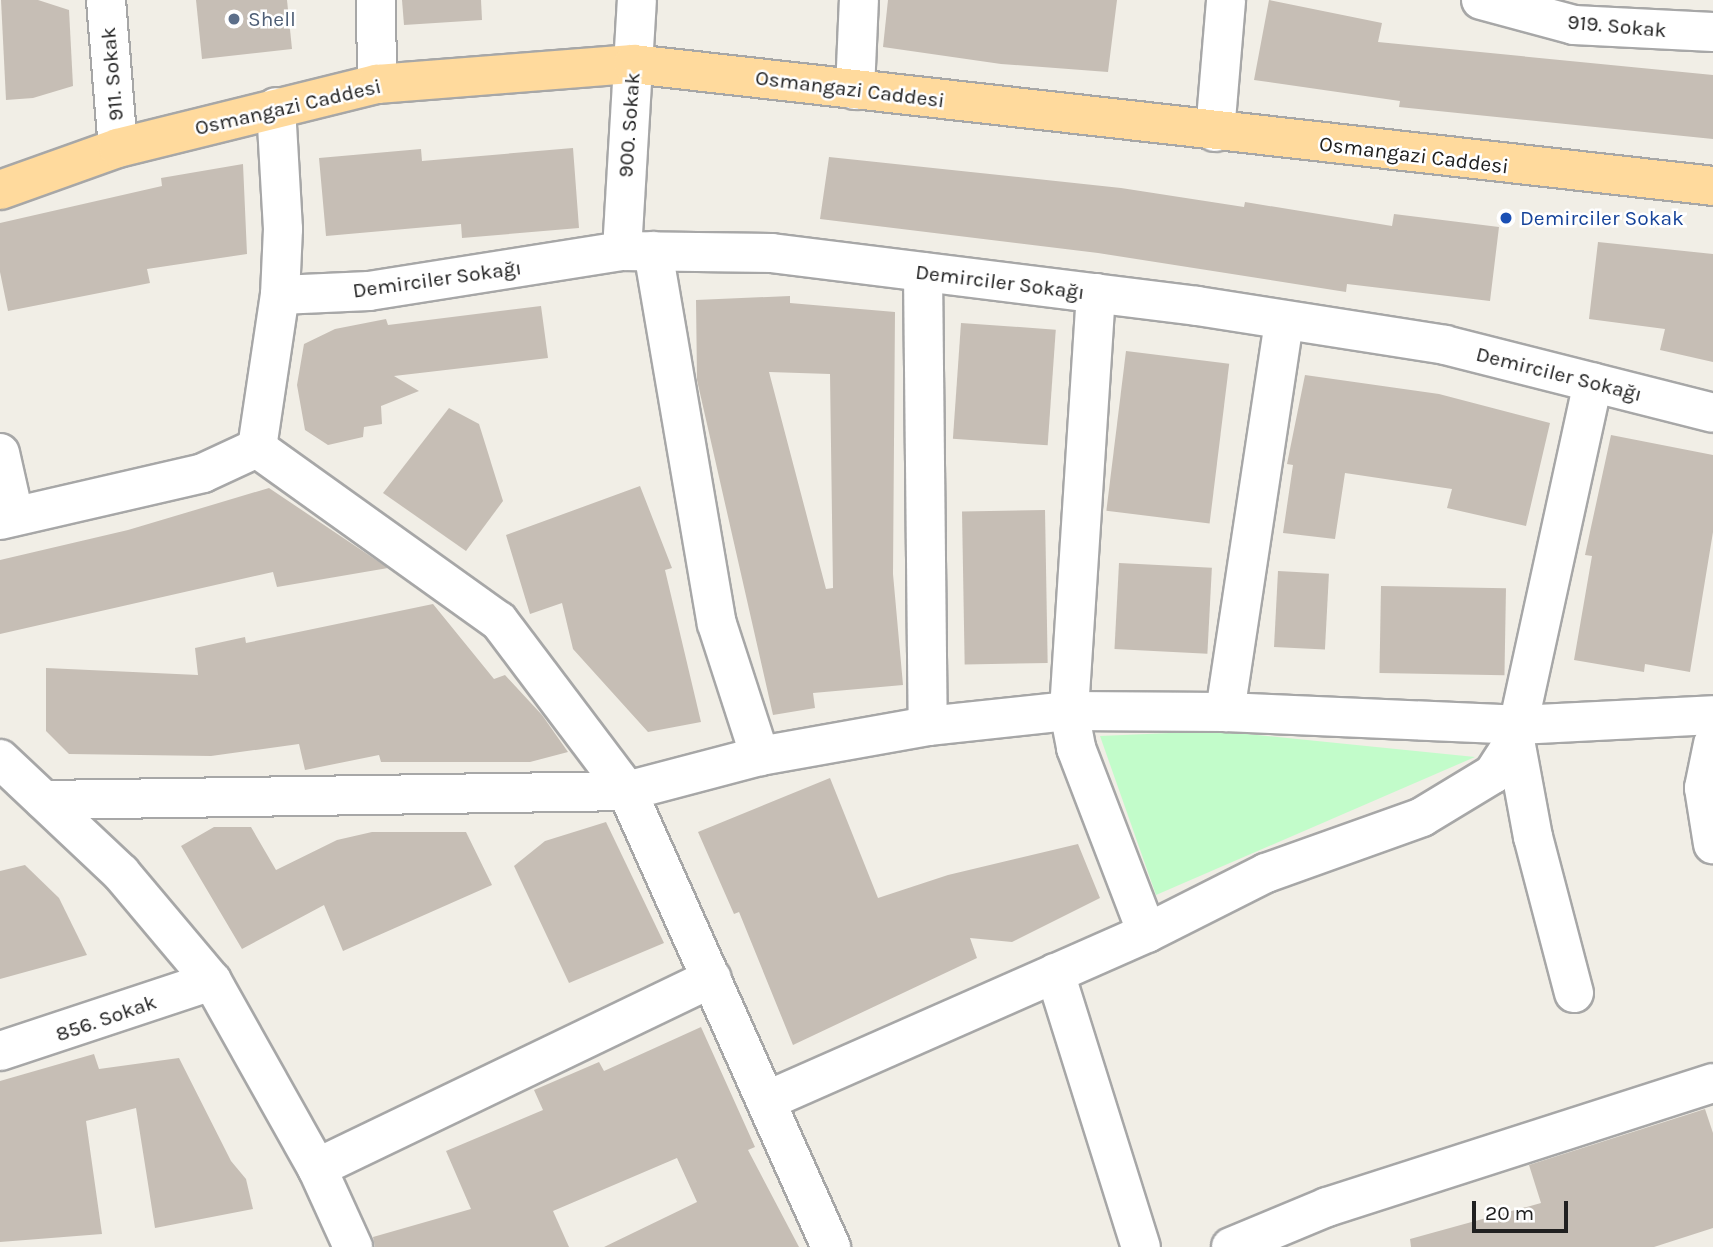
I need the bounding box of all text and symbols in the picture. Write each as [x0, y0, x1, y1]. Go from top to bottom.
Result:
place label: Shell [248, 6, 296, 32]
street label: 919. Sokak [1566, 9, 1668, 43]
marker: Shell [226, 11, 242, 27]
street label: 911. Sokak [95, 26, 129, 122]
street label: Osmangazi Caddesi [754, 65, 946, 113]
street label: 900. Sokak [613, 72, 645, 178]
street label: Osmangazi Caddesi [192, 73, 384, 141]
street label: Osmangazi Caddesi [1318, 131, 1510, 179]
place label: Demirciler Sokak [1520, 205, 1684, 231]
marker: Demirciler Sokak [1498, 210, 1514, 226]
street label: Demirciler Sokağı [351, 255, 523, 303]
street label: Demirciler Sokağı [914, 259, 1086, 305]
street label: Demirciler Sokağı [1473, 341, 1645, 407]
street label: 856. Sokak [52, 989, 160, 1047]
scale bar [1475, 1188, 1571, 1232]
text: 20 m [1485, 1201, 1534, 1225]

